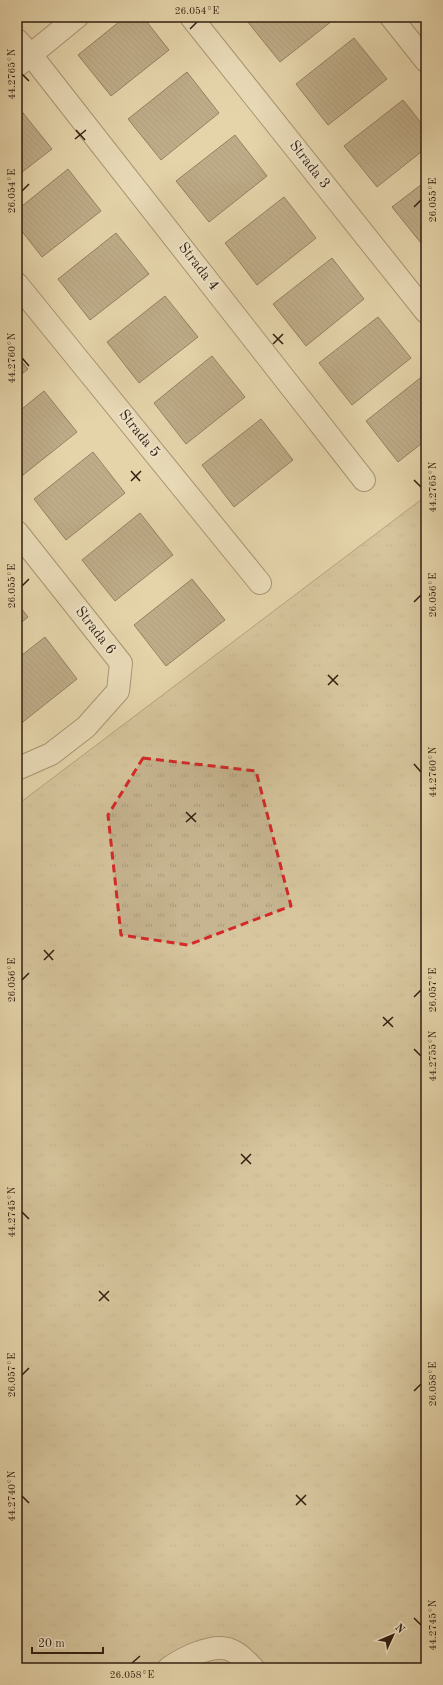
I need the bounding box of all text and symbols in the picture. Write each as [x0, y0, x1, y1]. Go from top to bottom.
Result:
text: 26.054°E [175, 6, 219, 16]
text: 44.2765°N [7, 48, 17, 100]
street label: Strada 3 [286, 138, 332, 192]
text: 26.054°E [7, 169, 17, 213]
text: 26.055°E [428, 178, 438, 222]
street label: Strada 4 [175, 240, 221, 294]
text: 44.2760°N [7, 332, 17, 384]
street label: Strada 5 [115, 407, 163, 461]
text: 44.2765°N [428, 461, 438, 513]
text: 26.055°E [7, 564, 17, 608]
text: 26.056°E [428, 573, 438, 617]
street label: Strada 6 [72, 604, 118, 658]
text: 44.2760°N [428, 746, 438, 798]
text: 26.056°E [7, 958, 17, 1002]
text: 26.057°E [428, 968, 438, 1012]
text: 44.2755°N [428, 1030, 438, 1082]
text: 44.2745°N [7, 1186, 17, 1238]
text: 26.057°E [7, 1353, 17, 1397]
text: 26.058°E [428, 1362, 438, 1406]
text: 44.2740°N [7, 1470, 17, 1522]
text: 44.2745°N [428, 1599, 438, 1651]
north arrow [373, 1615, 413, 1655]
text: N [392, 1622, 406, 1636]
scale bar [32, 1629, 103, 1655]
text: 20 m [38, 1638, 65, 1650]
text: 26.058°E [110, 1670, 154, 1680]

